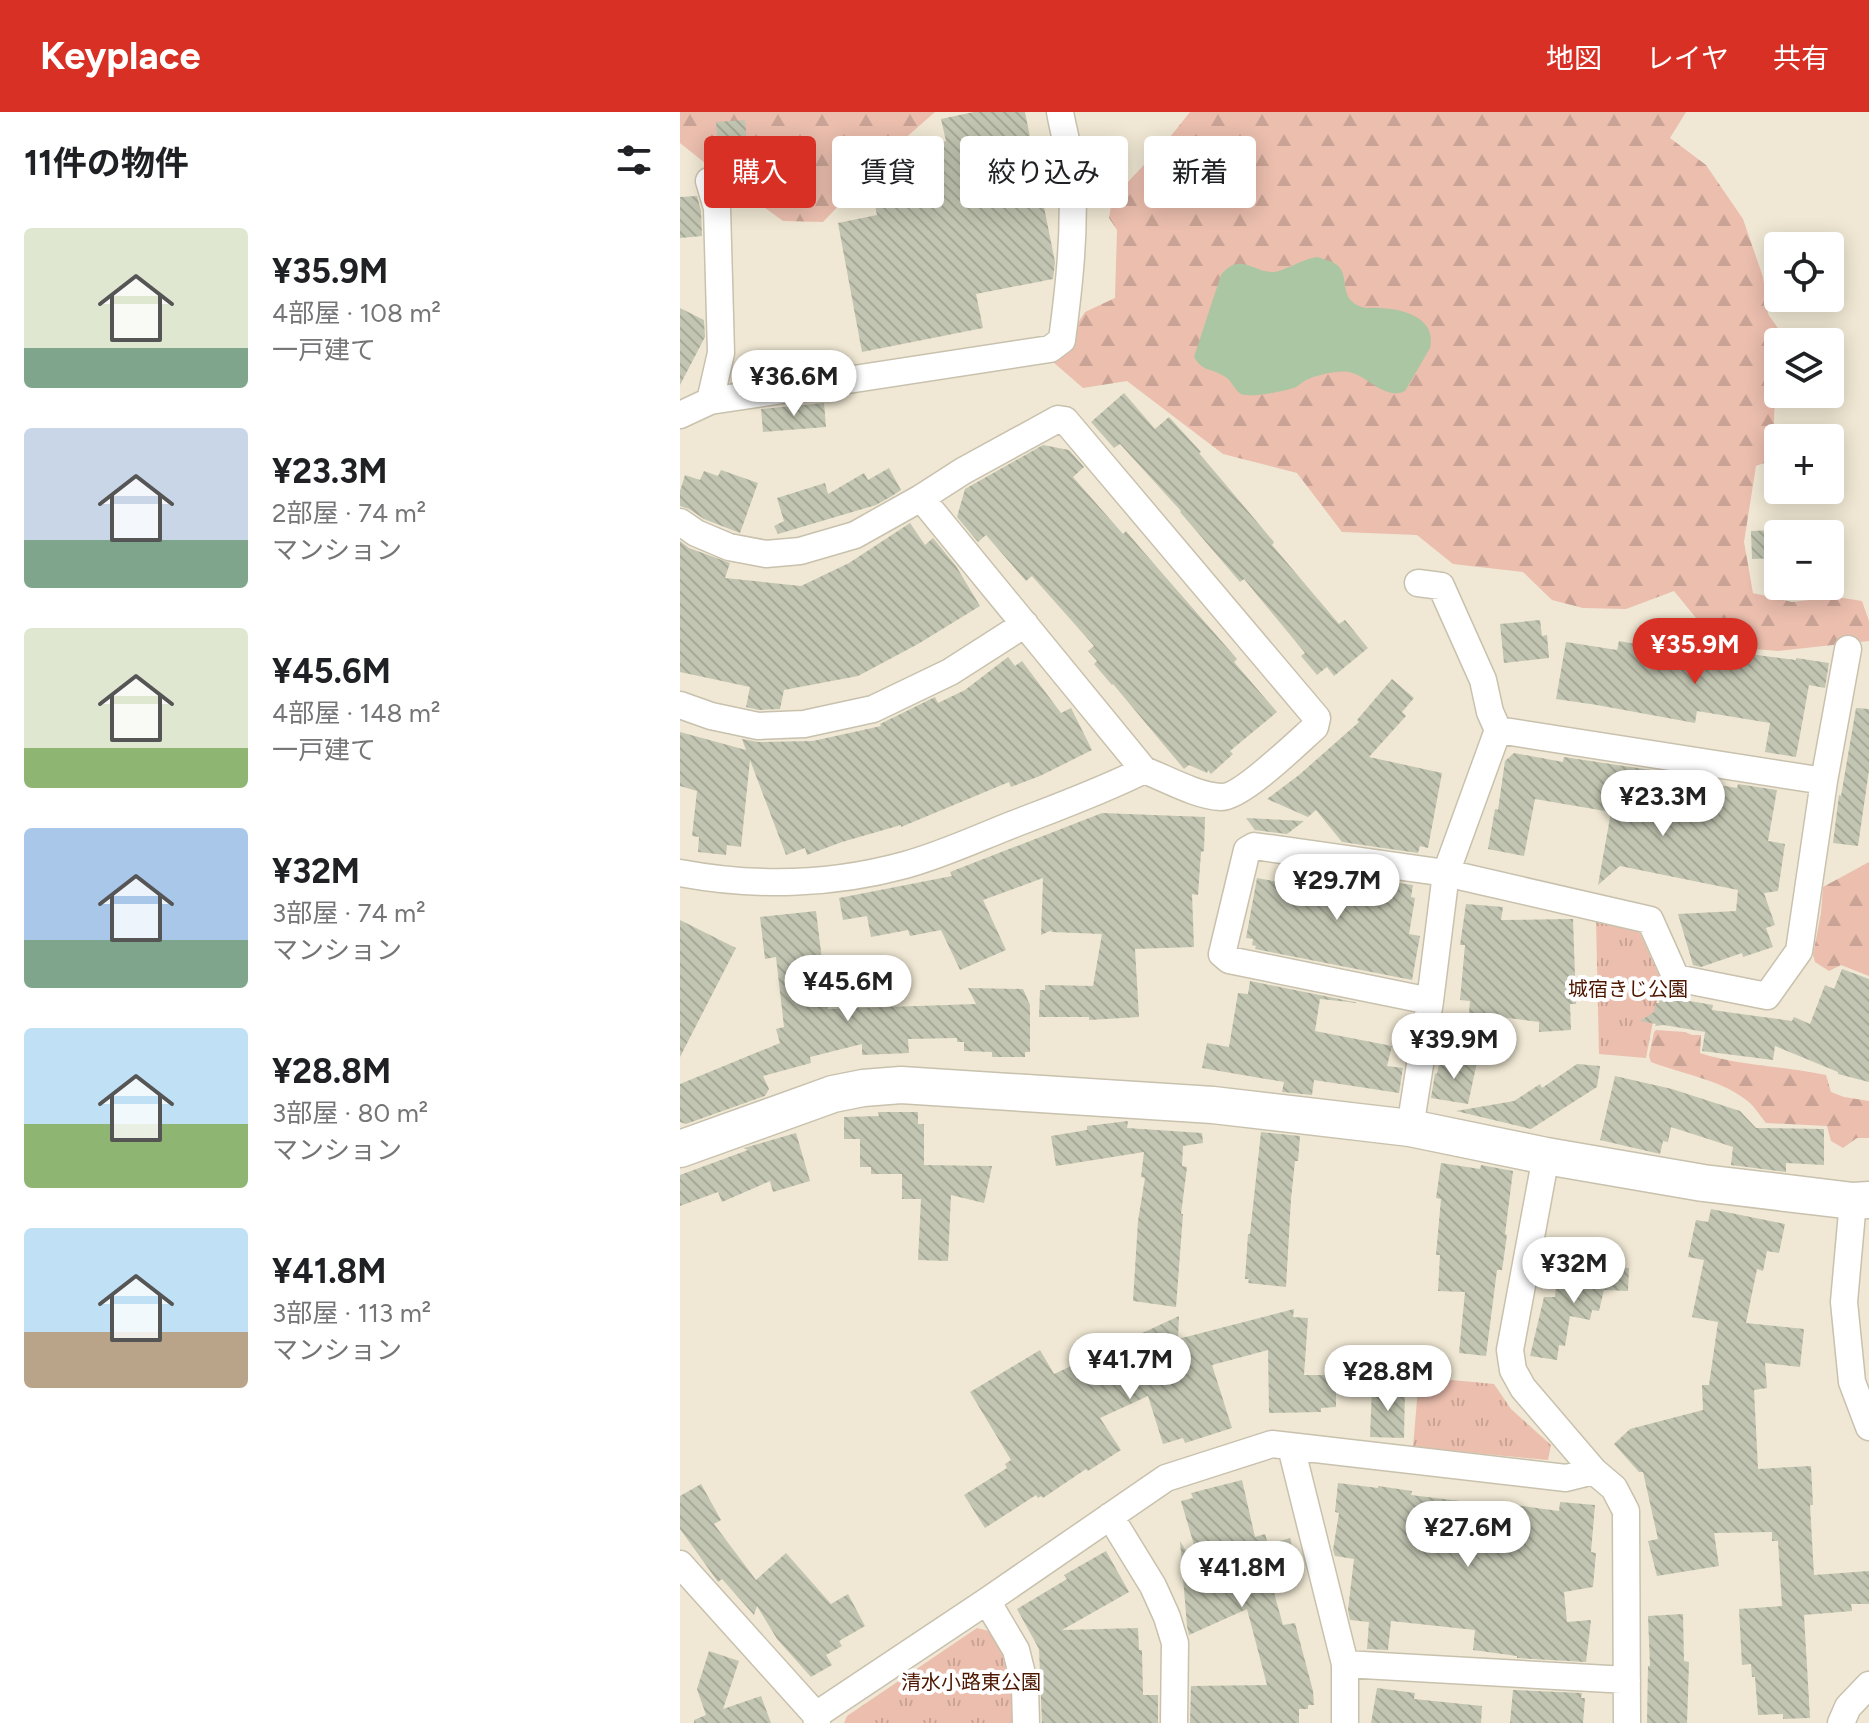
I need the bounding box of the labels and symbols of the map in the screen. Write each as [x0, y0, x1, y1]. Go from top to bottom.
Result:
pin: ¥36.6M [729, 350, 859, 418]
pin: ¥35.9M [1630, 618, 1760, 686]
pin: ¥23.3M [1598, 770, 1728, 838]
pin: ¥29.7M [1272, 854, 1402, 922]
pin: ¥45.6M [783, 955, 913, 1023]
park label: 城宿きじ公園 [1568, 977, 1688, 1001]
pin: ¥39.9M [1389, 1013, 1519, 1081]
pin: ¥32M [1527, 1237, 1621, 1305]
pin: ¥41.7M [1065, 1333, 1195, 1401]
pin: ¥28.8M [1323, 1345, 1453, 1413]
pin: ¥27.6M [1403, 1501, 1533, 1569]
pin: ¥41.8M [1177, 1541, 1307, 1609]
park label: 清水小路東公園 [901, 1670, 1041, 1694]

